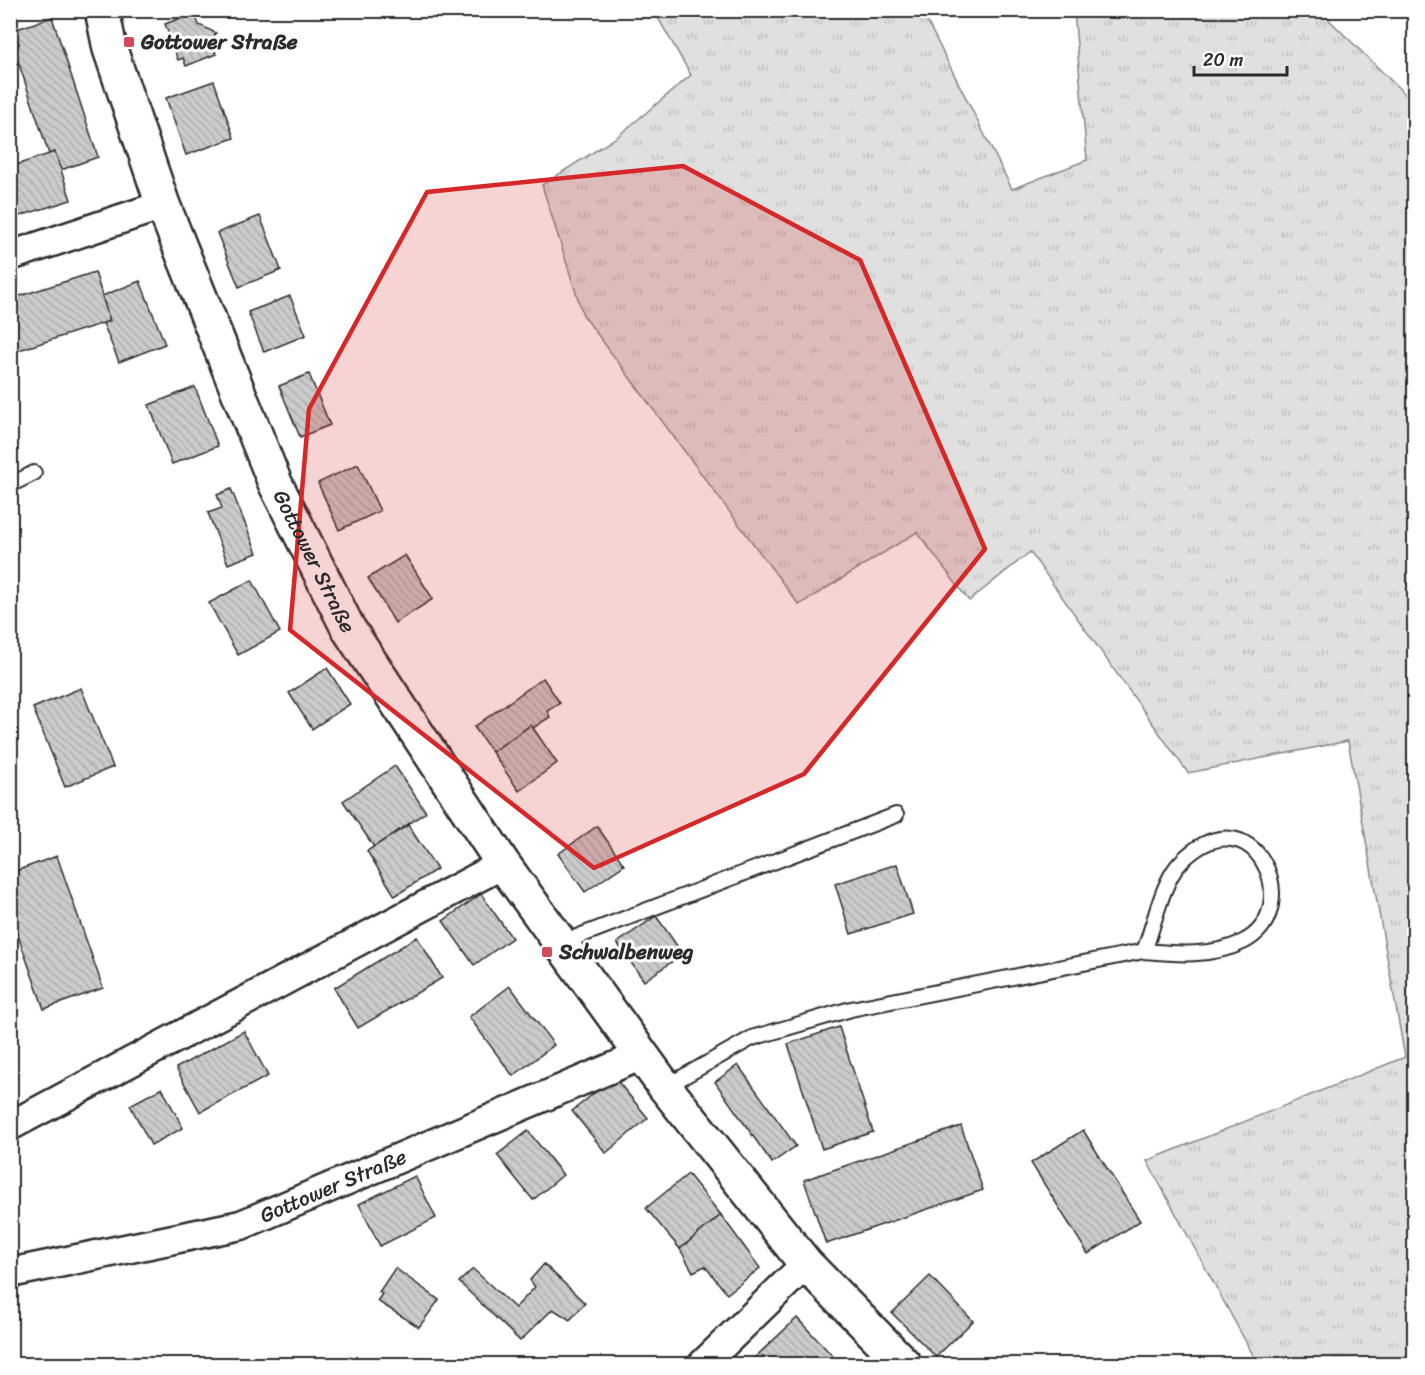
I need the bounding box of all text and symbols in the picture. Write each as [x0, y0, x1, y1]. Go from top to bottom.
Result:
place label: Gottower Straße [140, 23, 298, 61]
marker: Gottower Straße [122, 35, 136, 49]
scale bar [1194, 39, 1287, 77]
text: 20 m [1203, 44, 1243, 76]
street label: Gottower Straße [262, 483, 367, 640]
place label: Schwalbenweg [558, 933, 694, 971]
marker: Schwalbenweg [540, 945, 554, 959]
street label: Gottower Straße [254, 1138, 413, 1234]

